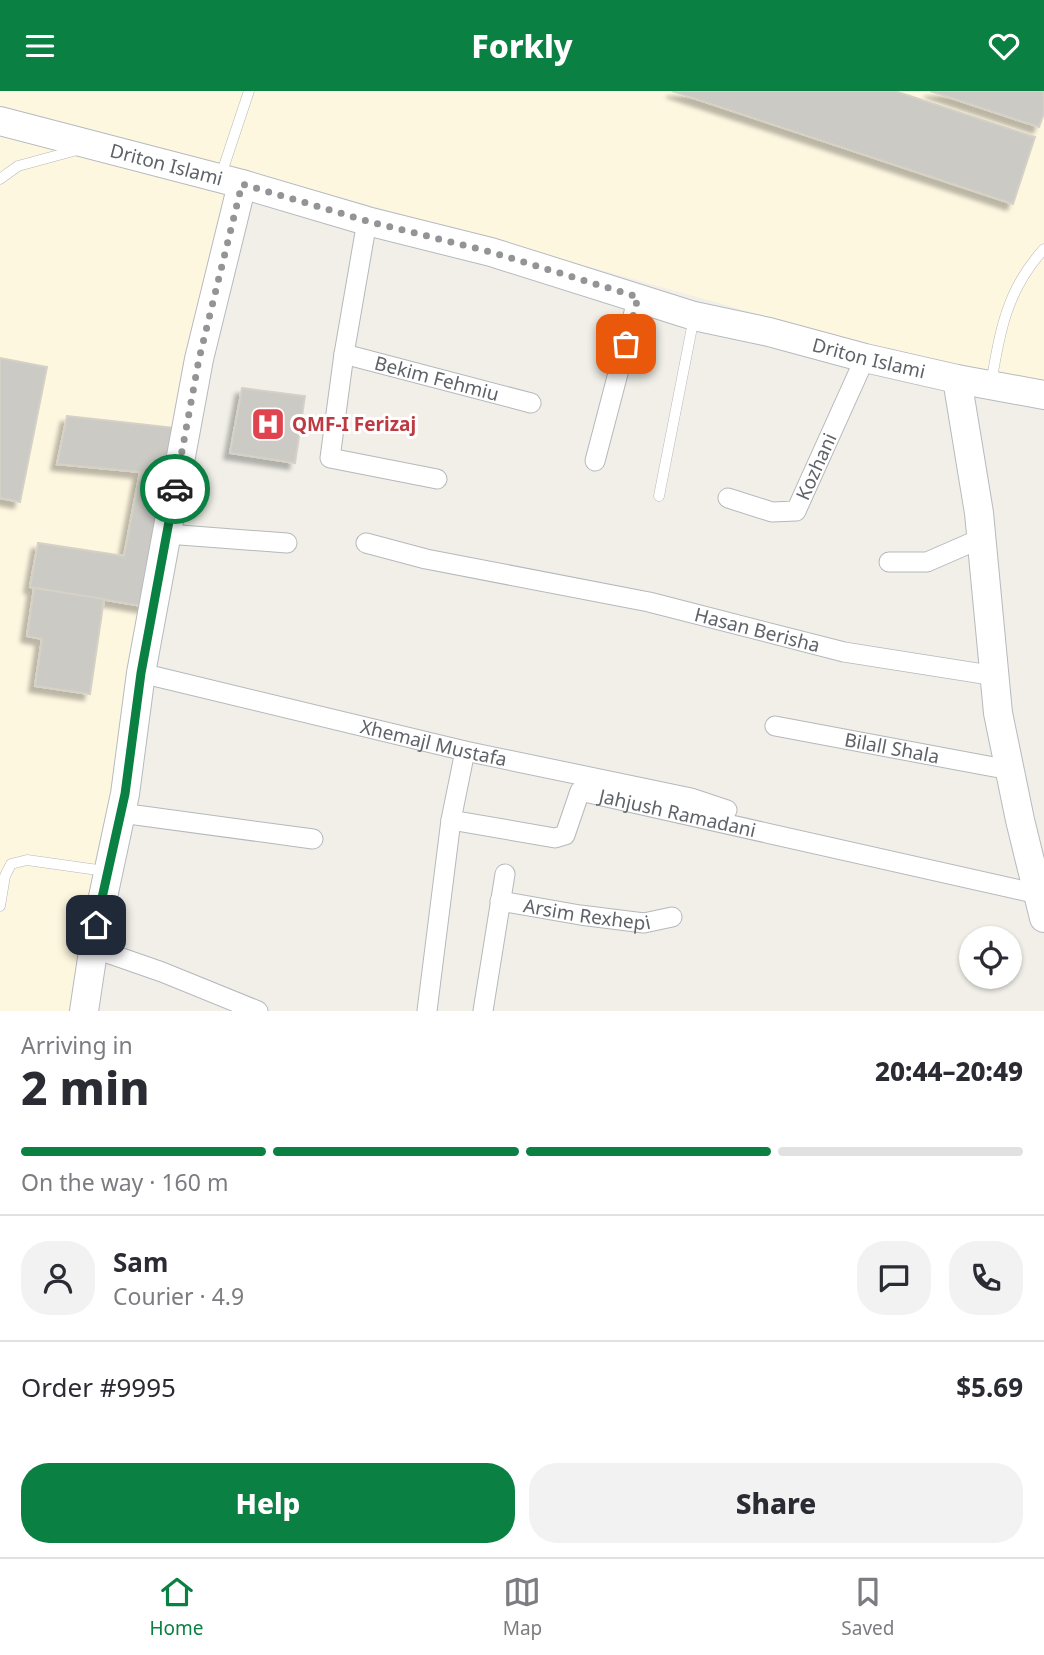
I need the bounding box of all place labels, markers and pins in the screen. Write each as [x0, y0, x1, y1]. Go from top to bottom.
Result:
pin [596, 314, 656, 374]
hospital icon: QMF-I Ferizaj [249, 405, 287, 443]
place label: QMF-I Ferizaj [292, 411, 416, 437]
pin [66, 895, 126, 955]

